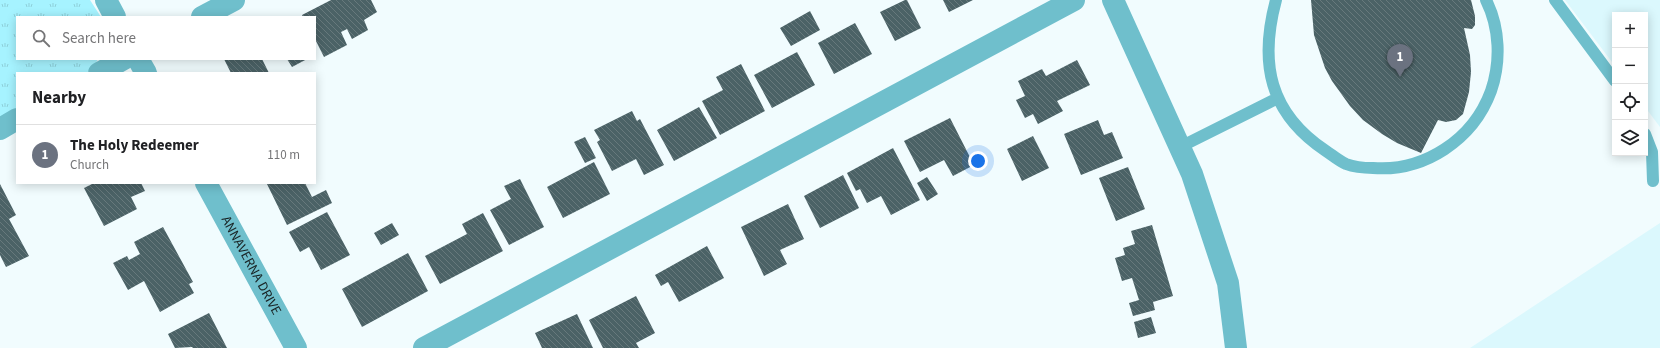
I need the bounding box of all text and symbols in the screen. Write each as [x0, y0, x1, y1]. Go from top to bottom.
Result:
map controls [1612, 12, 1648, 156]
button: + [1612, 12, 1648, 48]
search box [16, 16, 316, 60]
icon: search [30, 27, 52, 49]
text: Search here [62, 28, 136, 49]
pin: 1 [1387, 44, 1413, 77]
button: − [1612, 48, 1648, 84]
button: locate [1612, 84, 1648, 120]
text: Nearby [32, 86, 86, 110]
button: layers [1612, 120, 1648, 156]
text: The Holy Redeemer [70, 135, 199, 156]
text: 1 [42, 146, 48, 164]
text: 110 m [267, 146, 300, 164]
your location [968, 151, 988, 171]
text: Church [70, 156, 109, 174]
street label: ANNAVERNA DRIVE [216, 212, 286, 319]

